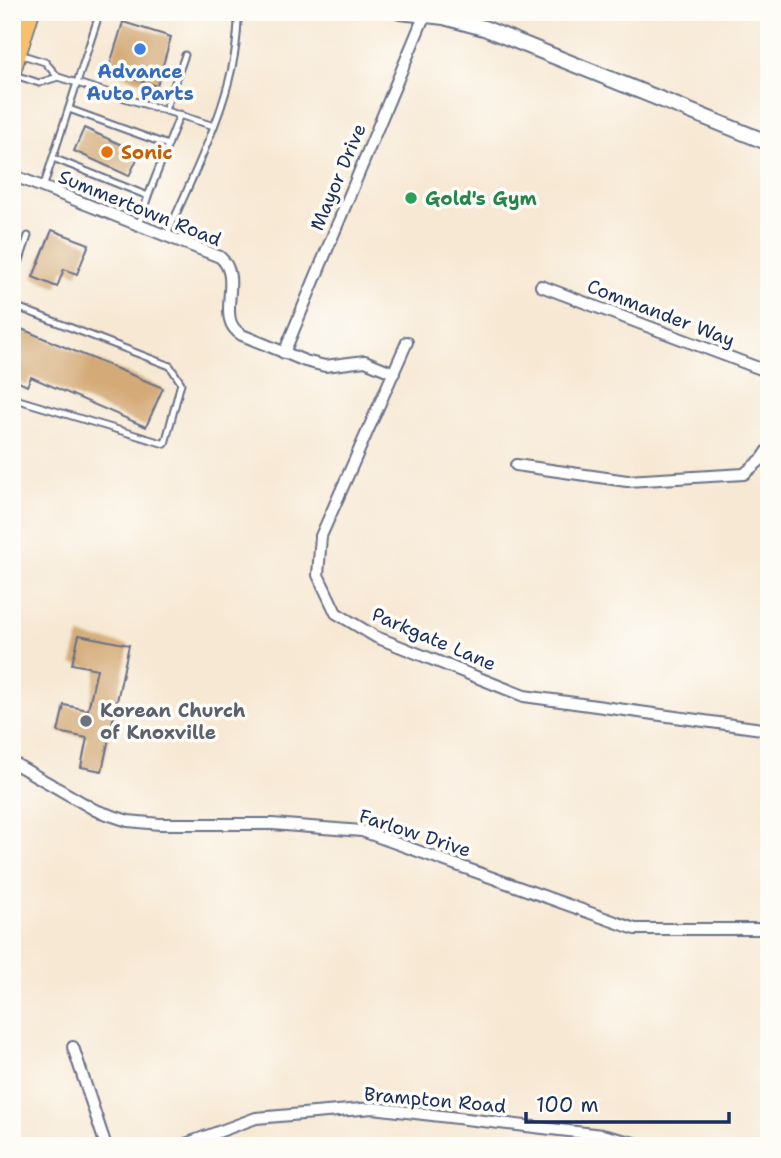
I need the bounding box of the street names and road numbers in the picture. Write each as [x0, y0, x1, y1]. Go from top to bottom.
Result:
street label: Mayor Drive [304, 120, 372, 234]
street label: Summertown Road [55, 164, 225, 252]
street label: Commander Way [584, 273, 738, 353]
street label: Parkgate Lane [368, 602, 500, 676]
street label: Farlow Drive [356, 803, 474, 863]
street label: Brampton Road [363, 1081, 507, 1119]

